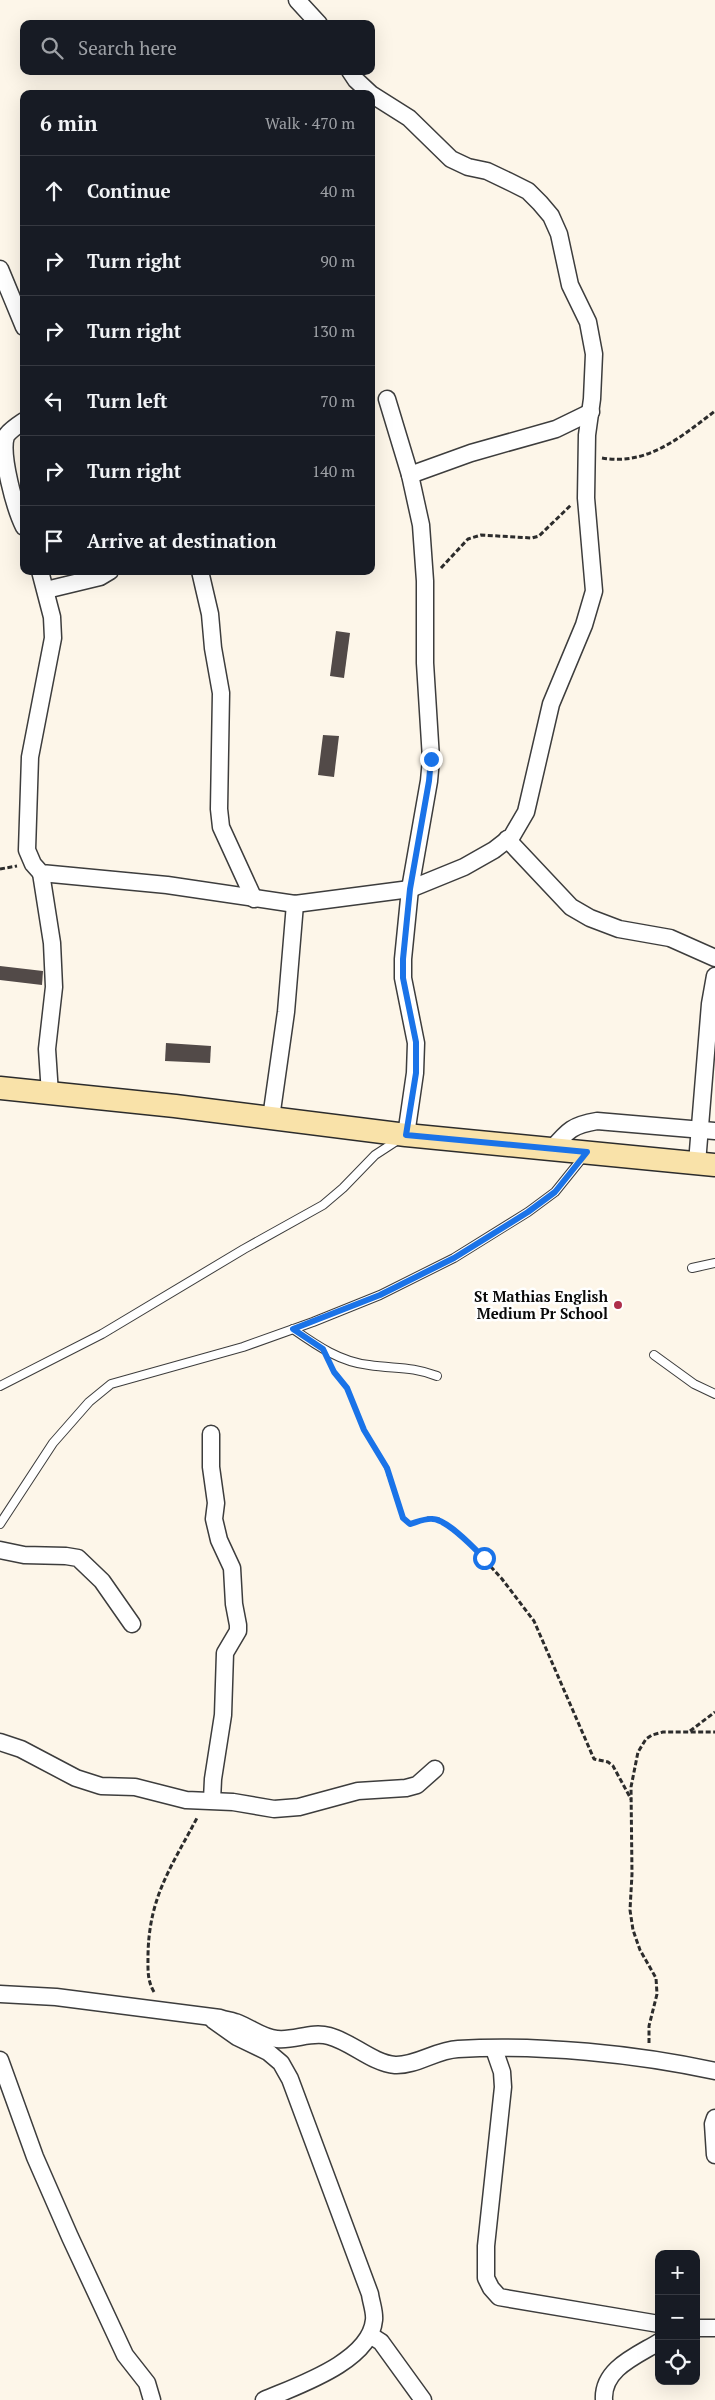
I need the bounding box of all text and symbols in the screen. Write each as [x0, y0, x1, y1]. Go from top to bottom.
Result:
search box [20, 20, 375, 75]
icon: search [38, 34, 66, 62]
text: Search here [78, 35, 177, 60]
text: 6 min [40, 109, 97, 137]
text: Walk · 470 m [265, 112, 355, 134]
icon: ahead [40, 177, 68, 205]
text: Continue [87, 178, 171, 203]
text: 40 m [320, 180, 355, 202]
icon: right [40, 247, 68, 275]
text: Turn right [87, 248, 181, 273]
text: 90 m [320, 250, 355, 272]
icon: right [40, 317, 68, 345]
text: Turn right [87, 318, 181, 343]
text: 130 m [312, 320, 355, 342]
icon: left [40, 387, 68, 415]
text: Turn left [87, 388, 168, 413]
text: 70 m [320, 390, 355, 412]
icon: right [40, 457, 68, 485]
text: Turn right [87, 458, 181, 483]
text: 140 m [312, 460, 355, 482]
icon: arrive [40, 527, 68, 555]
text: Arrive at destination [87, 528, 276, 553]
route end [420, 748, 443, 771]
place label: St Mathias English Medium Pr School [474, 1286, 608, 1323]
marker: St Mathias English Medium Pr School [612, 1299, 624, 1311]
route start [473, 1547, 496, 1570]
map controls [655, 2250, 700, 2385]
button: + [655, 2250, 700, 2295]
button: − [655, 2295, 700, 2340]
button: locate [655, 2340, 700, 2385]

